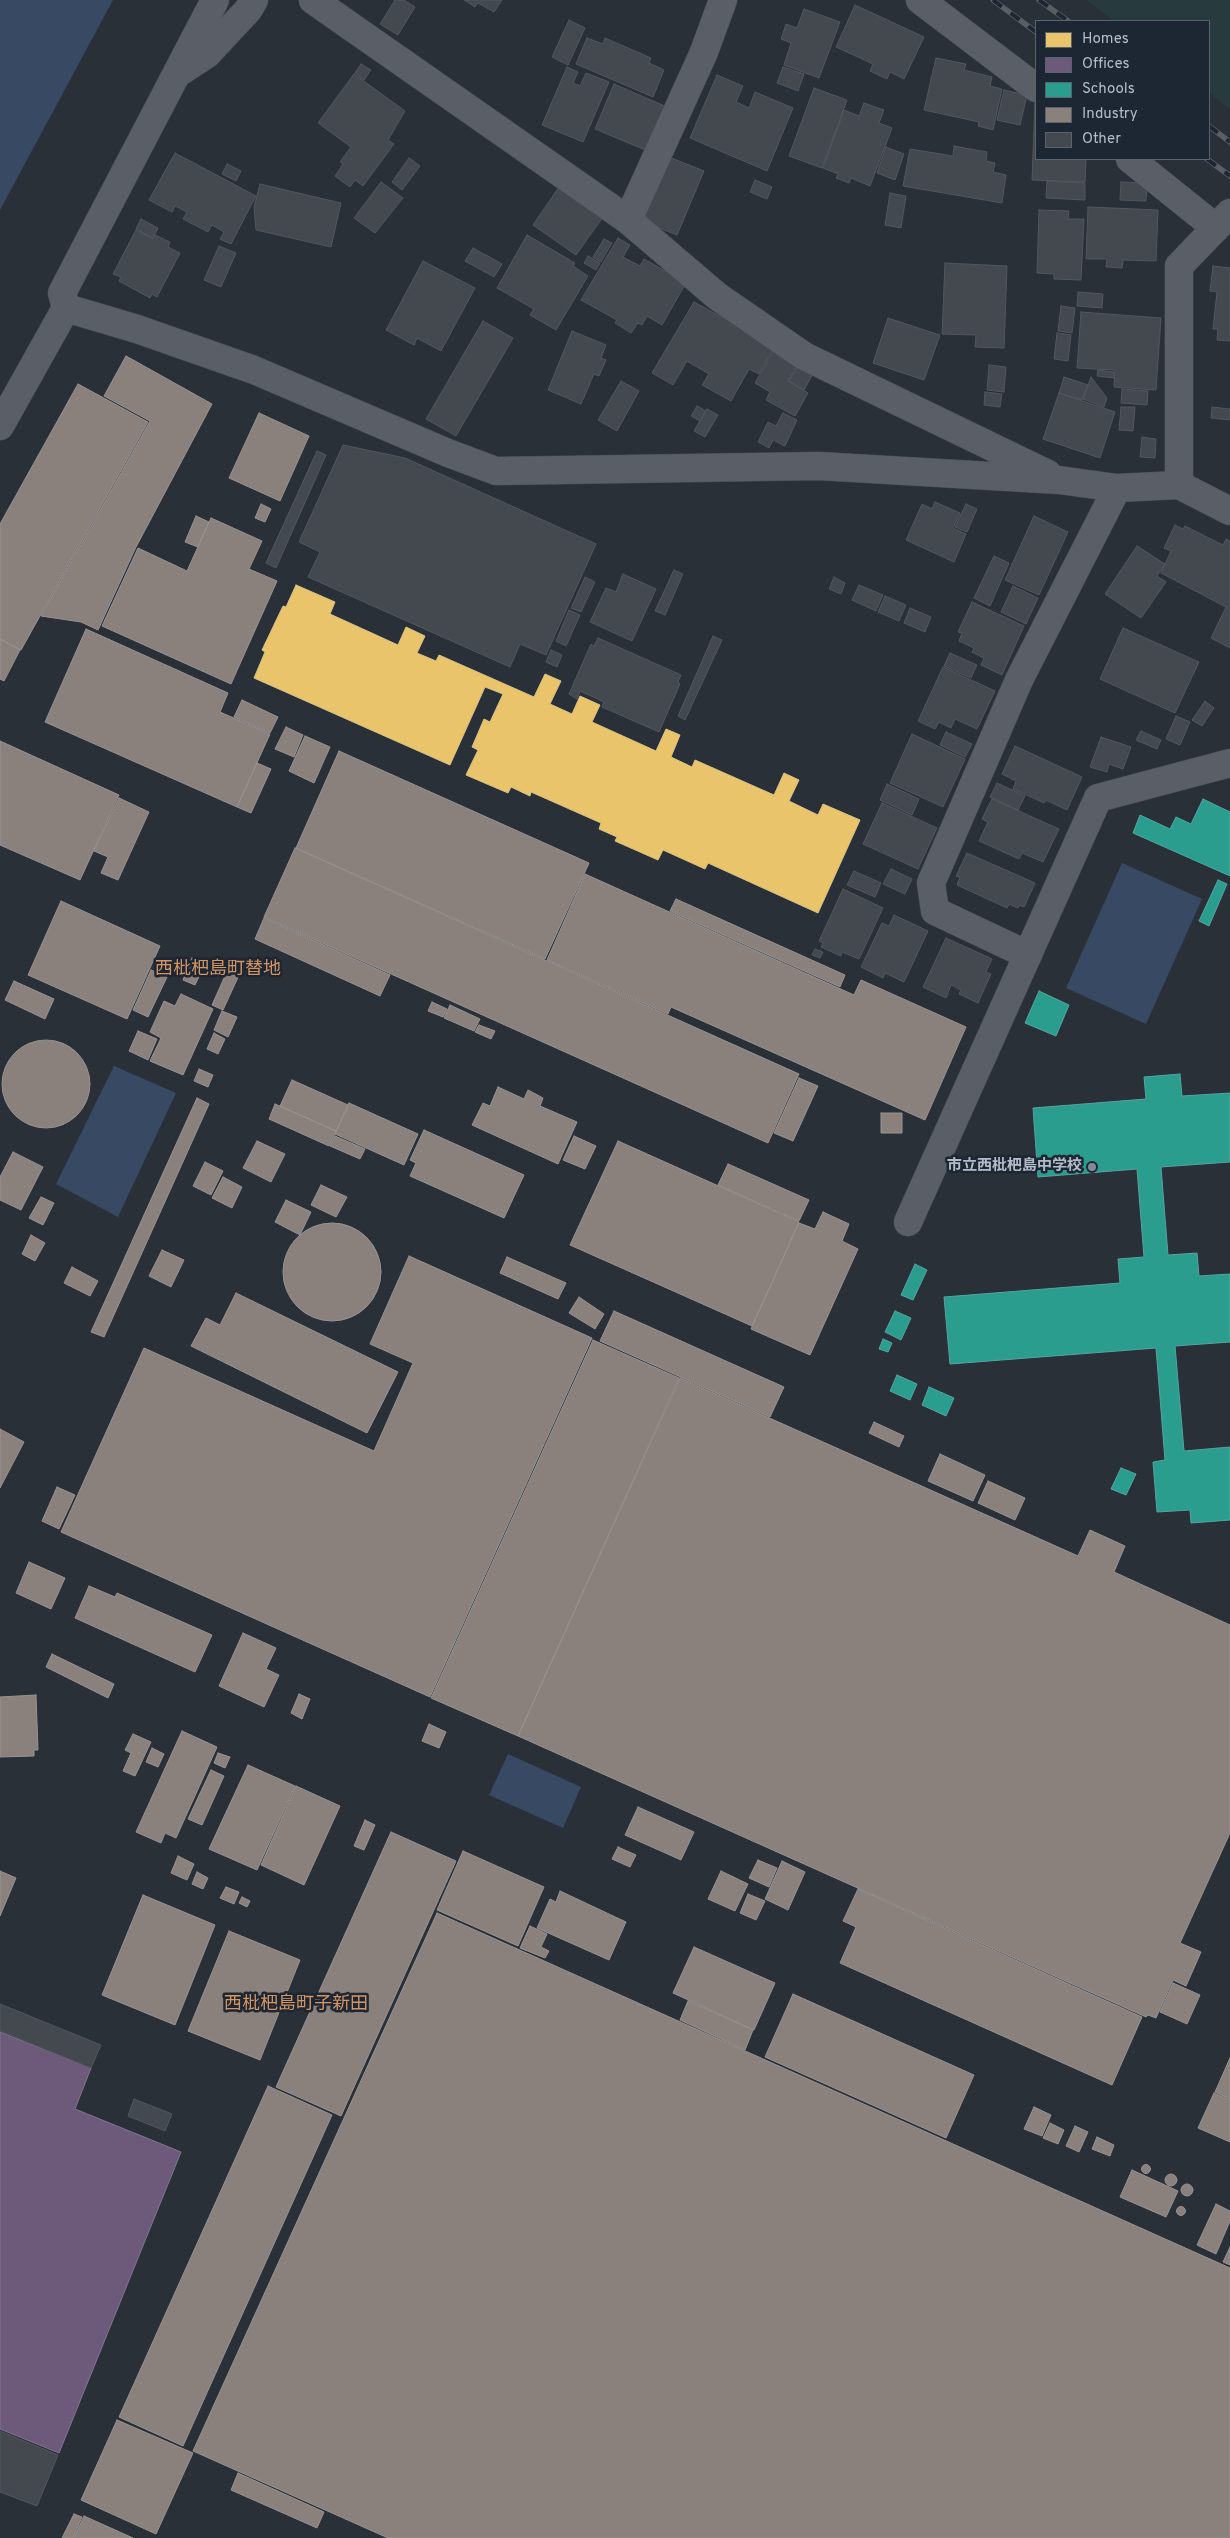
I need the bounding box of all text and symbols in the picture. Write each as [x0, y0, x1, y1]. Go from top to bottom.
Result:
legend [1035, 20, 1210, 160]
text: Homes [1082, 30, 1129, 49]
text: Offices [1082, 55, 1129, 74]
text: Schools [1082, 80, 1135, 99]
text: Industry [1082, 105, 1138, 124]
text: Other [1082, 130, 1121, 149]
district label: 西枇杷島町替地 [155, 959, 281, 981]
place label: 市立西枇杷島中学校 [947, 1158, 1082, 1176]
marker: 市立西枇杷島中学校 [1086, 1161, 1098, 1173]
district label: 西枇杷島町子新田 [224, 1994, 368, 2016]

